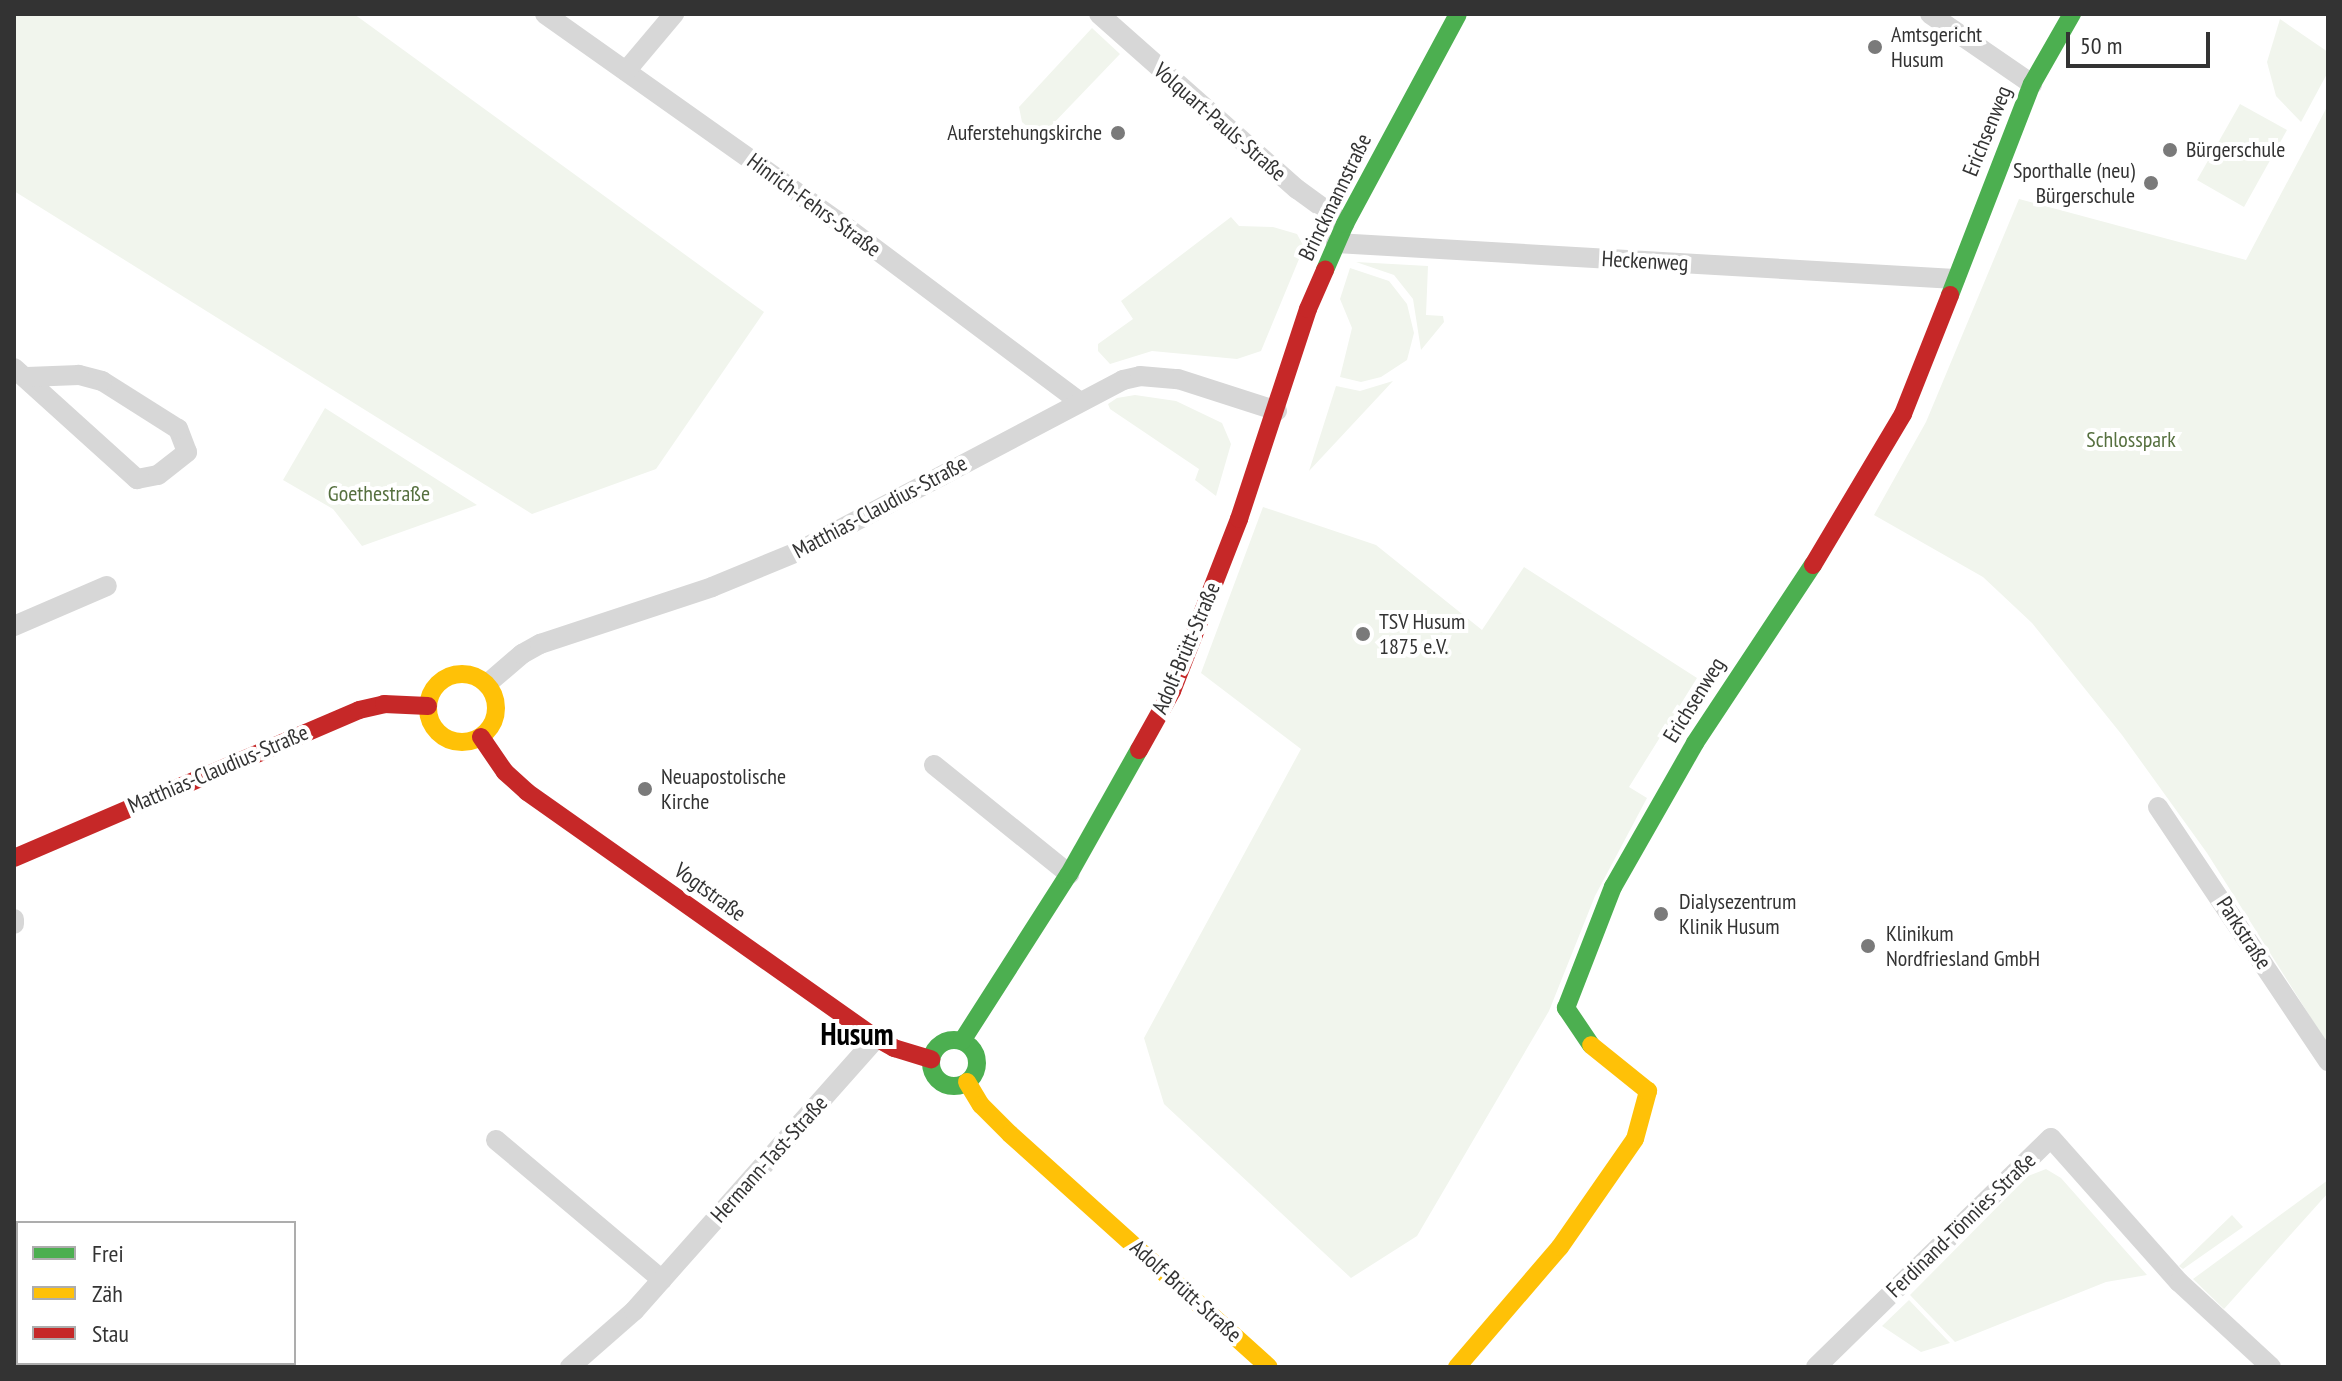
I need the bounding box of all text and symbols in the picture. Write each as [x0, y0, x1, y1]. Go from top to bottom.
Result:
scale bar [2070, 16, 2214, 66]
place label: Amtsgericht Husum [1891, 21, 1982, 72]
text: 50 m [2080, 30, 2122, 61]
marker: Amtsgericht Husum [1866, 38, 1884, 56]
street label: Volquart-Pauls-Straße [1148, 57, 1292, 187]
street label: Erichsenweg [1957, 82, 2017, 180]
place label: Auferstehungskirche [947, 120, 1102, 146]
marker: Auferstehungskirche [1109, 124, 1127, 142]
street label: Brinckmannstraße [1293, 129, 1377, 265]
place label: Bürgerschule [2186, 137, 2285, 163]
marker: Bürgerschule [2161, 141, 2179, 159]
street label: Hinrich-Fehrs-Straße [742, 148, 886, 262]
place label: Sporthalle (neu) Bürgerschule [2013, 157, 2135, 208]
marker: Sporthalle (neu) Bürgerschule [2142, 174, 2160, 192]
street label: Heckenweg [1601, 246, 1689, 276]
park label: Schlosspark [2086, 427, 2176, 453]
street label: Matthias-Claudius-Straße [788, 450, 972, 564]
park label: Goethestraße [328, 481, 430, 507]
street label: Adolf-Brütt-Straße [1146, 578, 1226, 718]
place label: TSV Husum 1875 e.V. [1379, 608, 1466, 660]
marker: TSV Husum 1875 e.V. [1354, 625, 1372, 643]
street label: Erichsenweg [1658, 653, 1730, 747]
street label: Matthias-Claudius-Straße [124, 719, 312, 819]
place label: Neuapostolische Kirche [661, 763, 786, 814]
marker: Neuapostolische Kirche [636, 780, 654, 798]
street label: Vogtstraße [669, 857, 751, 927]
place label: Dialysezentrum Klinik Husum [1679, 888, 1796, 940]
street label: Parkstraße [2211, 892, 2277, 974]
marker: Dialysezentrum Klinik Husum [1650, 903, 1672, 925]
place label: Klinikum Nordfriesland GmbH [1886, 920, 2040, 972]
marker: Klinikum Nordfriesland GmbH [1857, 935, 1879, 957]
district label: Husum [820, 1016, 894, 1052]
street label: Hermann-Tast-Straße [705, 1090, 833, 1228]
street label: Ferdinand-Tönnies-Straße [1881, 1147, 2041, 1303]
legend [16, 1221, 296, 1365]
street label: Adolf-Brütt-Straße [1125, 1234, 1247, 1348]
text: Frei [92, 1238, 124, 1269]
text: Zäh [92, 1278, 123, 1309]
text: Stau [92, 1318, 129, 1349]

